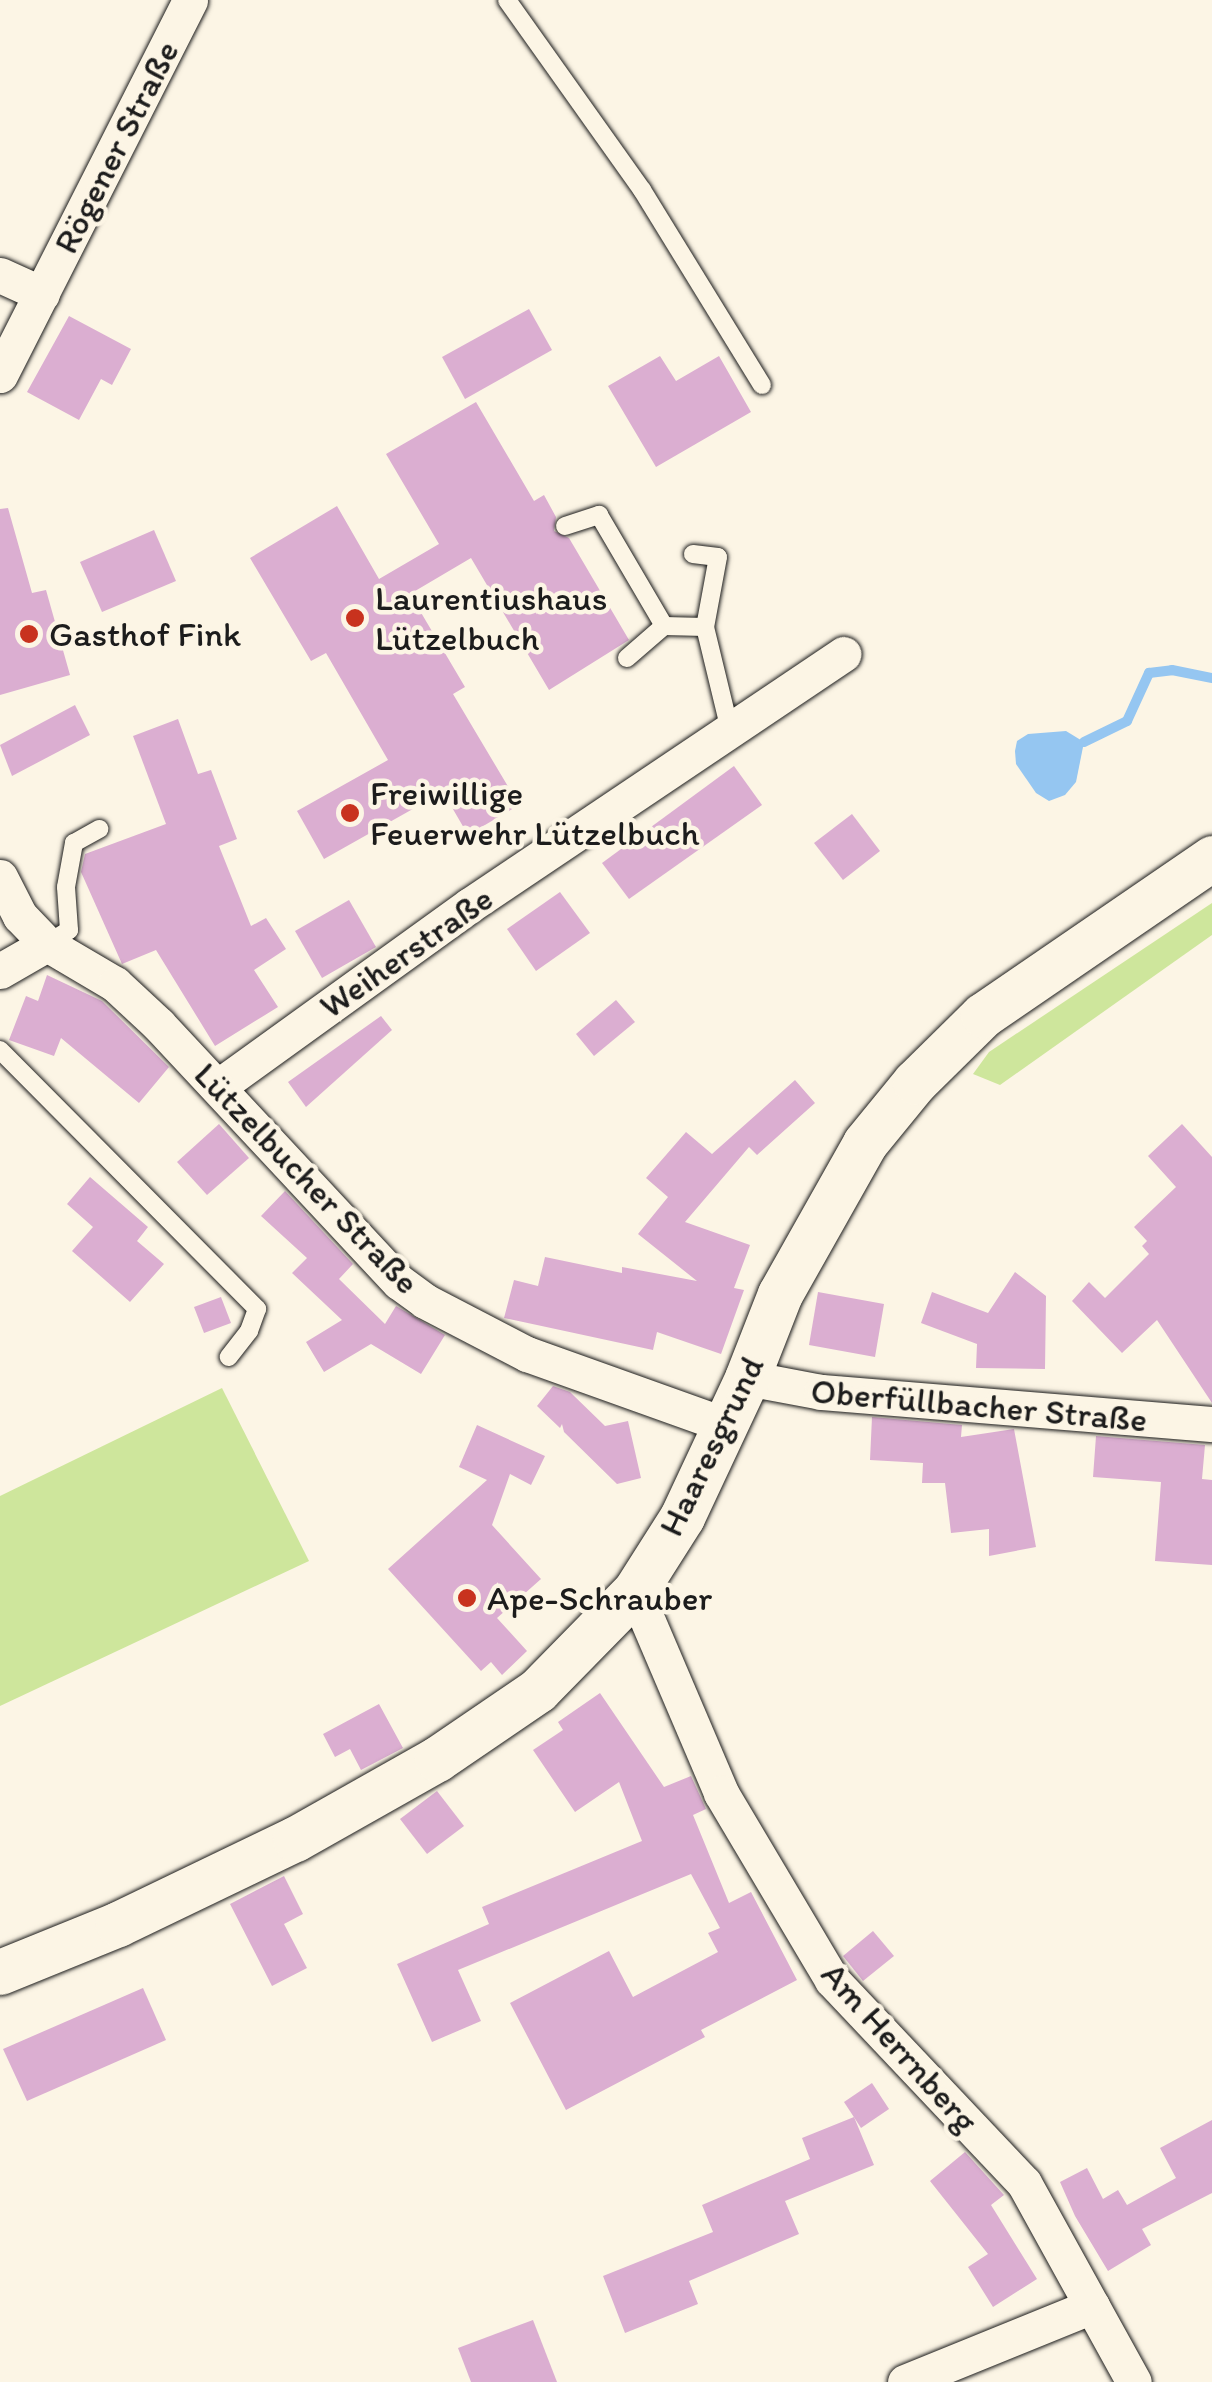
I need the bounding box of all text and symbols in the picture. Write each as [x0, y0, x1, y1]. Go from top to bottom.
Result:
street label: Rögener Straße [44, 34, 188, 260]
place label: Laurentiushaus Lützelbuch [375, 577, 607, 659]
marker: Laurentiushaus Lützelbuch [344, 607, 366, 629]
place label: Gasthof Fink [49, 613, 242, 655]
marker: Gasthof Fink [18, 623, 40, 645]
place label: Freiwillige Feuerwehr Lützelbuch [370, 772, 699, 854]
marker: Freiwillige Feuerwehr Lützelbuch [339, 802, 361, 824]
street label: Weiherstraße [311, 877, 501, 1027]
street label: Lützelbucher Straße [186, 1054, 428, 1302]
street label: Haaresgrund [649, 1349, 773, 1543]
street label: Oberfüllbacher Straße [809, 1369, 1149, 1441]
place label: Ape-Schrauber [487, 1577, 712, 1619]
marker: Ape-Schrauber [456, 1587, 478, 1609]
street label: Am Herrnberg [813, 1954, 987, 2140]

